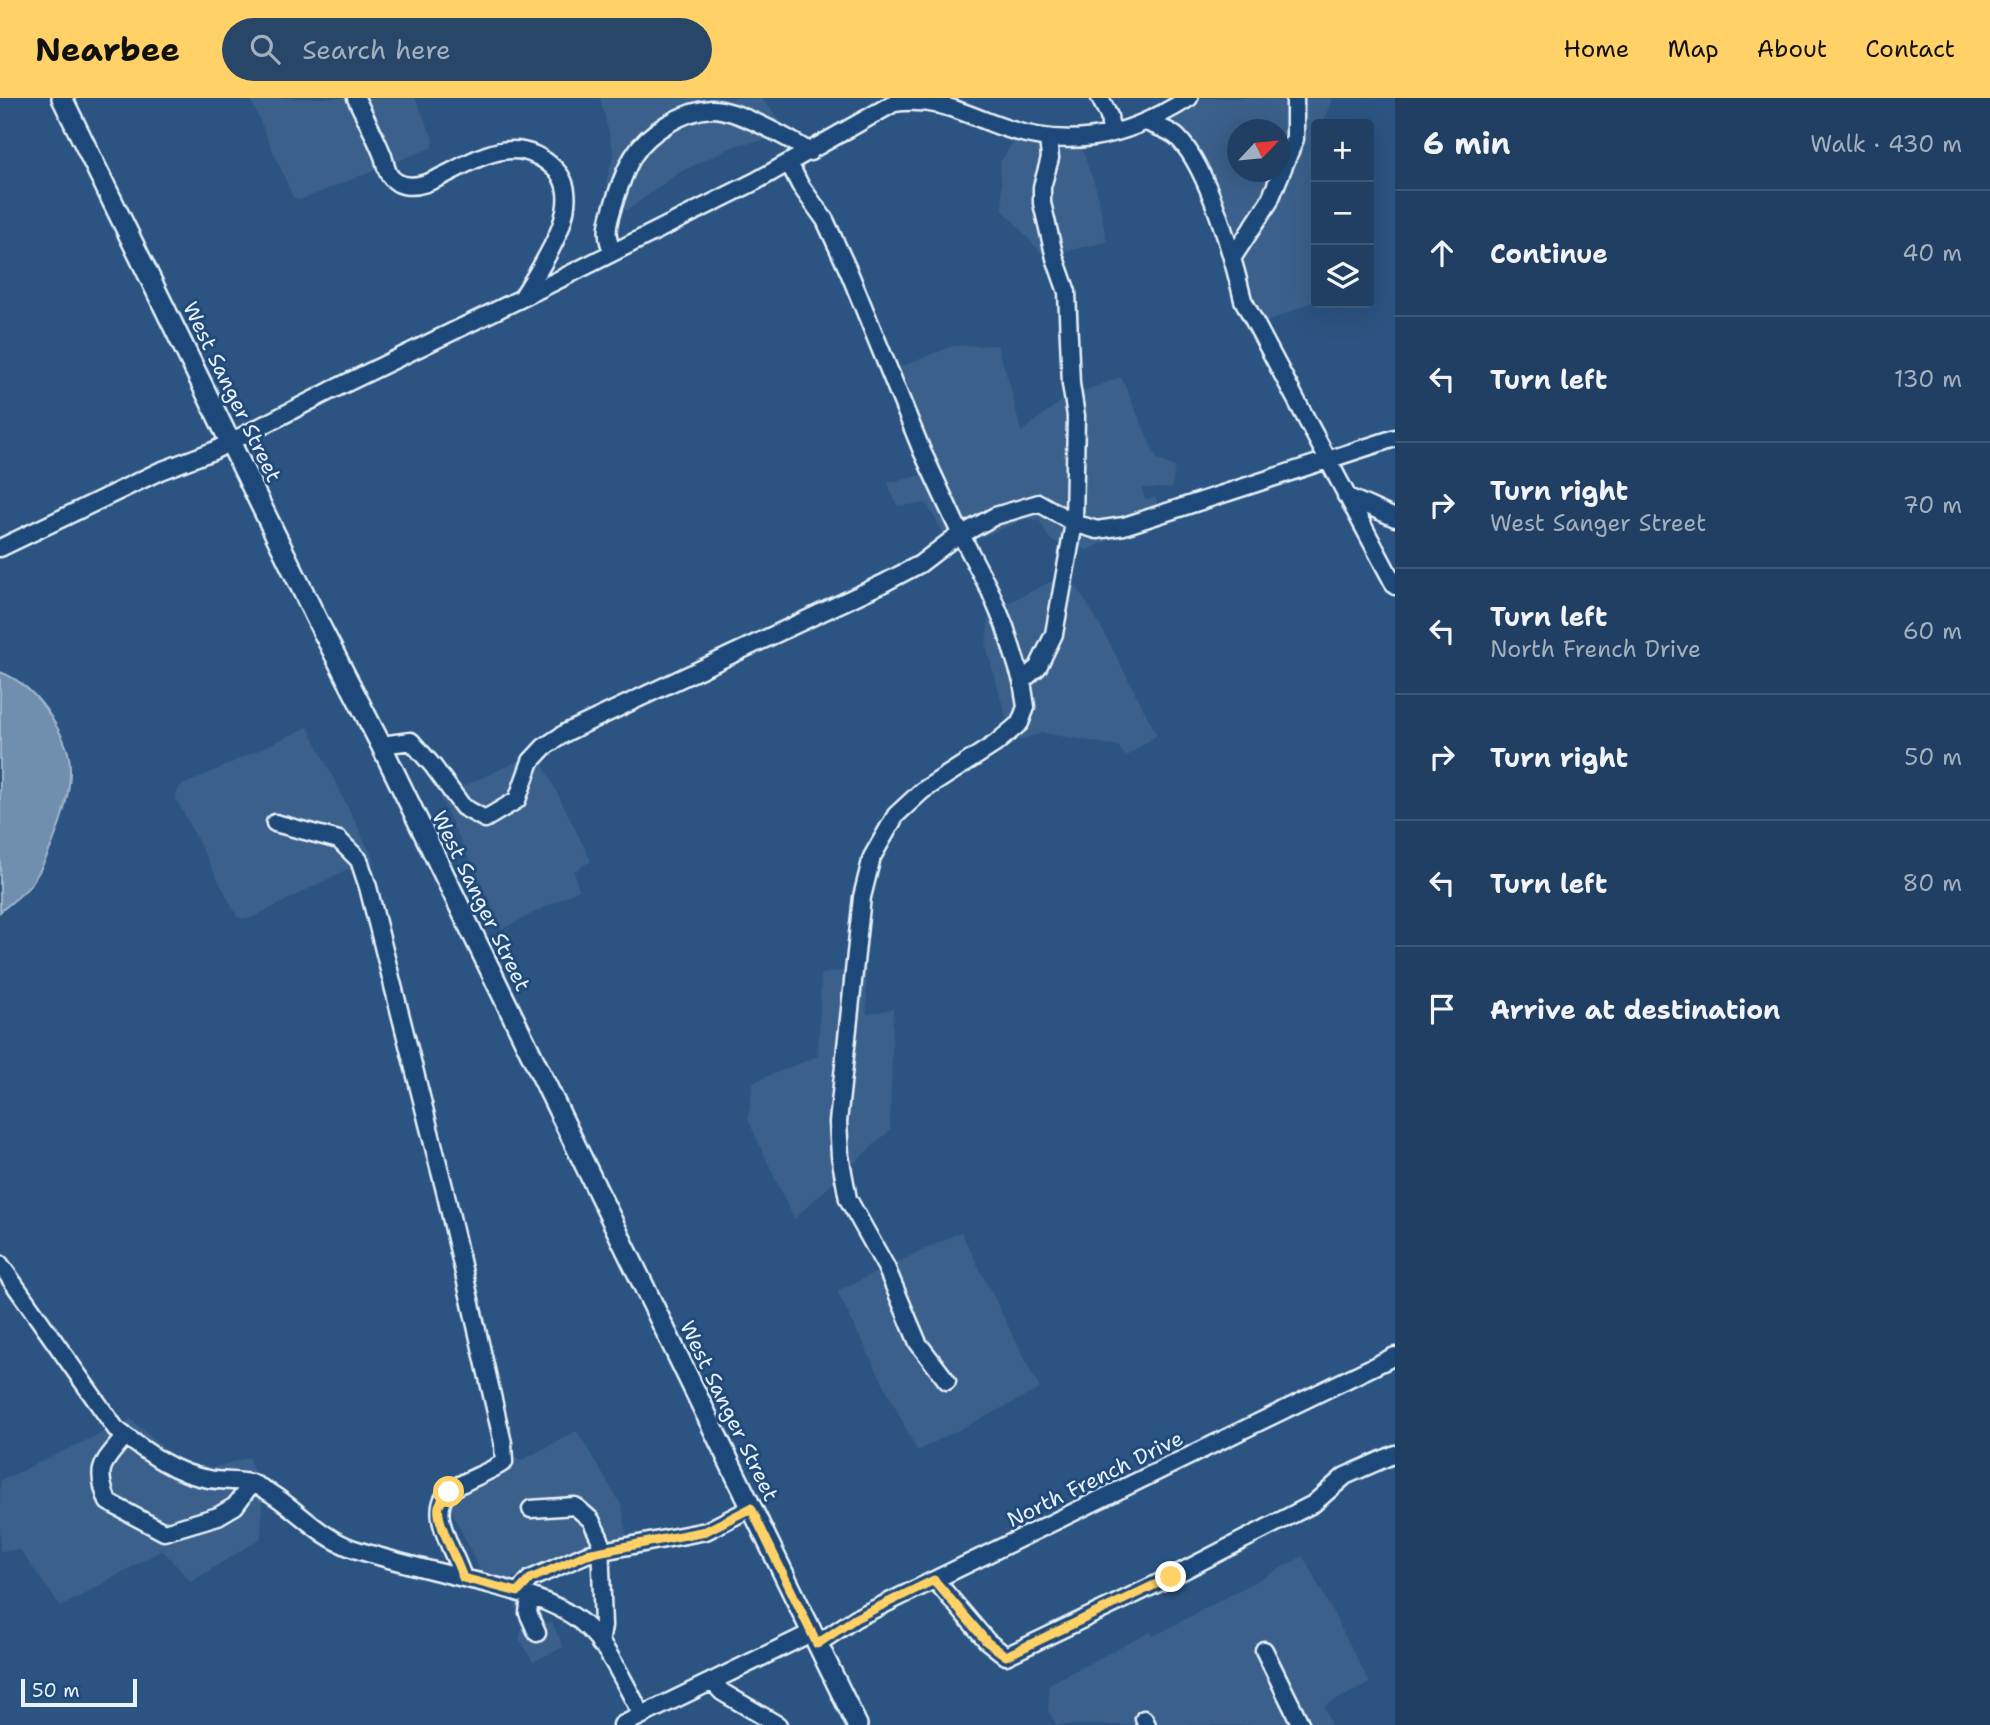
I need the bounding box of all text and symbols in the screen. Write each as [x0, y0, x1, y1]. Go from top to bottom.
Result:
search box [222, 18, 712, 81]
text: Nearbee [35, 27, 180, 72]
icon: search [246, 30, 284, 68]
text: Search here [302, 32, 451, 67]
text: Home [1563, 33, 1629, 65]
text: Map [1667, 33, 1719, 65]
text: About [1757, 33, 1827, 65]
text: Contact [1865, 33, 1955, 65]
north arrow [1227, 119, 1290, 182]
map controls [1311, 119, 1374, 308]
button: + [1311, 119, 1374, 182]
text: 6 min [1423, 123, 1510, 164]
text: Walk · 430 m [1810, 129, 1962, 159]
button: − [1311, 182, 1374, 245]
icon: ahead [1423, 234, 1461, 272]
text: Continue [1490, 236, 1608, 271]
text: 40 m [1902, 238, 1962, 268]
button: layers [1311, 245, 1374, 308]
street label: West Sanger Street [176, 297, 288, 487]
icon: left [1423, 360, 1461, 398]
text: Turn left [1490, 362, 1607, 397]
text: 130 m [1894, 364, 1962, 394]
text: Turn right [1490, 473, 1628, 508]
icon: right [1423, 486, 1461, 524]
text: 70 m [1903, 490, 1962, 520]
text: West Sanger Street [1490, 508, 1706, 538]
text: Turn left [1490, 599, 1607, 634]
icon: left [1423, 612, 1461, 650]
text: 60 m [1903, 616, 1962, 646]
text: North French Drive [1490, 634, 1701, 664]
icon: right [1423, 738, 1461, 776]
text: Turn right [1490, 740, 1628, 775]
text: 50 m [1904, 742, 1962, 772]
street label: West Sanger Street [425, 806, 537, 996]
icon: left [1423, 864, 1461, 902]
text: Turn left [1490, 866, 1607, 901]
text: 80 m [1903, 868, 1962, 898]
icon: arrive [1423, 990, 1461, 1028]
text: Arrive at destination [1490, 992, 1780, 1027]
street label: West Sanger Street [673, 1316, 785, 1506]
street label: North French Drive [1002, 1424, 1188, 1534]
route start [433, 1476, 464, 1507]
route end [1155, 1561, 1186, 1592]
scale bar [21, 1676, 136, 1708]
text: 50 m [32, 1678, 80, 1703]

